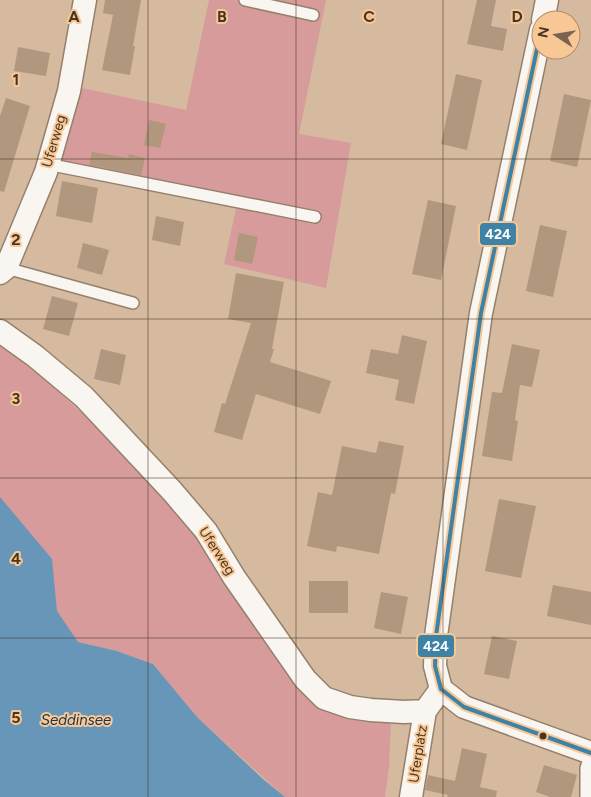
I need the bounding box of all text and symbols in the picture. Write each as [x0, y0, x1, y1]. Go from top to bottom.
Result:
text: A [68, 7, 80, 26]
text: B [217, 7, 227, 26]
text: C [363, 7, 375, 26]
text: D [511, 7, 523, 26]
north arrow [531, 10, 581, 60]
text: N [534, 25, 553, 39]
text: 1 [13, 70, 19, 89]
street label: Uferweg [38, 113, 70, 169]
line badge: 424 [479, 222, 517, 246]
text: 424 [485, 226, 511, 243]
text: 2 [11, 230, 21, 249]
text: 3 [12, 389, 21, 408]
street label: Uferweg [195, 524, 239, 578]
text: 4 [11, 549, 21, 568]
line badge: 424 [417, 634, 455, 658]
text: 424 [423, 638, 449, 655]
text: 5 [11, 708, 21, 727]
water label: Seddinsee [41, 711, 111, 729]
street label: Uferplatz [405, 724, 431, 784]
unlabelled marker [538, 731, 548, 741]

